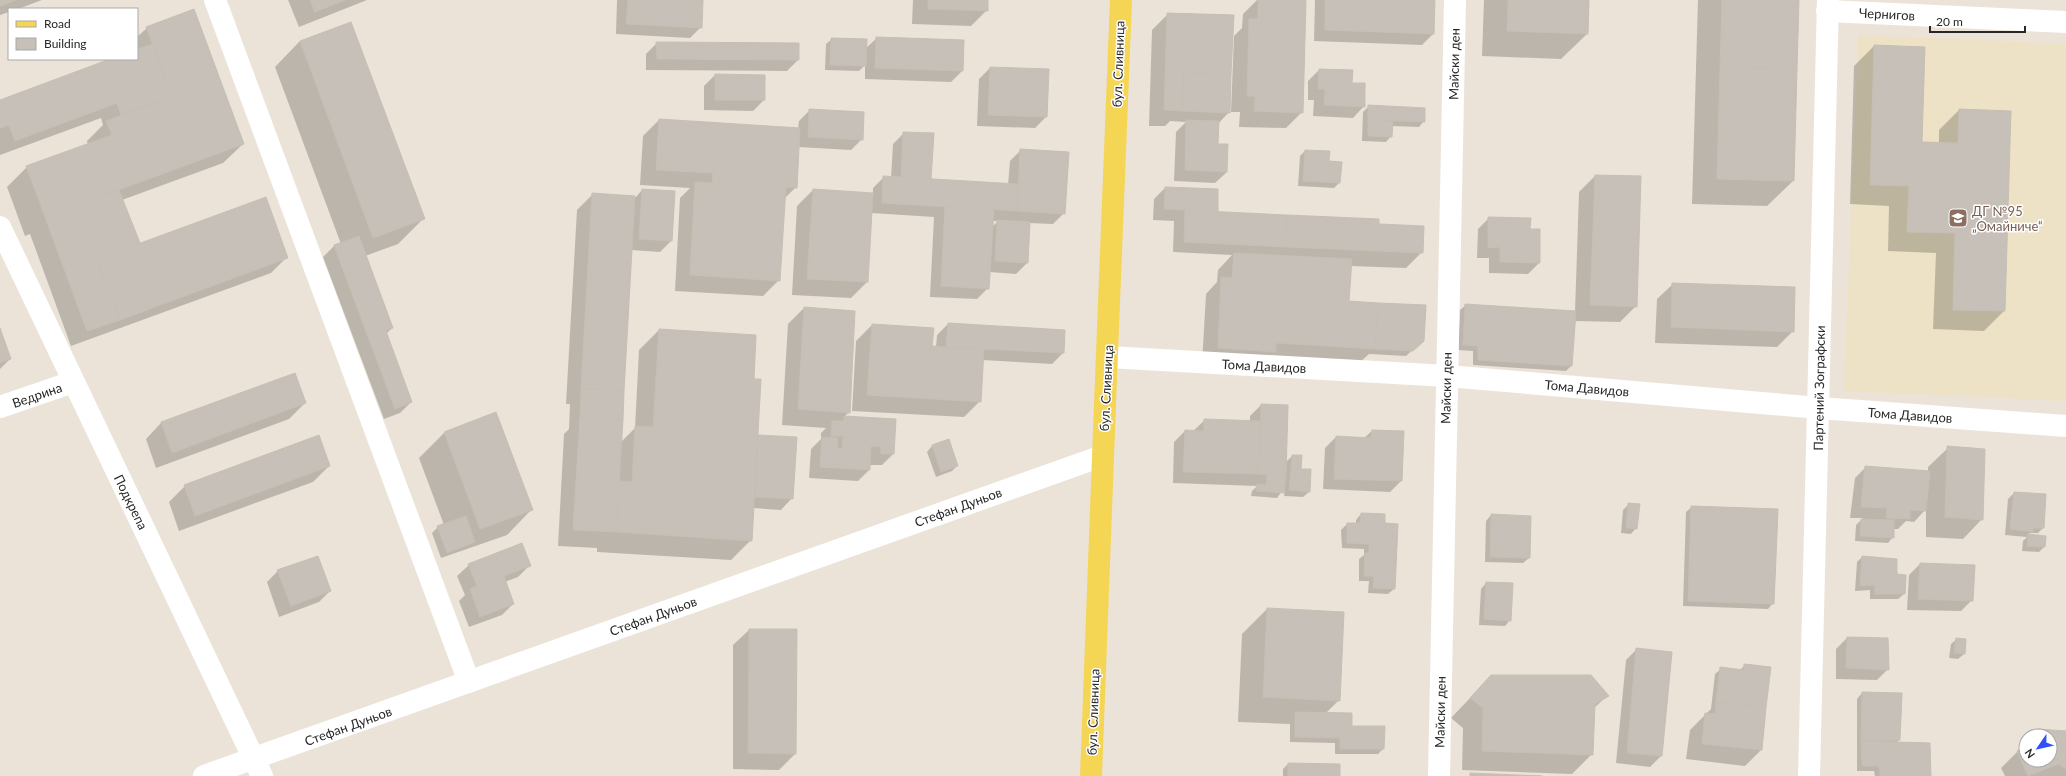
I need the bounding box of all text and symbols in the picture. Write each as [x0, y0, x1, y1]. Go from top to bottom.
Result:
street label: Чернигов [1859, 5, 1915, 23]
legend [8, 8, 138, 60]
scale bar [1930, 8, 2025, 34]
text: 20 m [1936, 14, 1963, 29]
text: Road [44, 16, 71, 31]
street label: бул. Сливница [1108, 20, 1128, 108]
street label: Майски ден [1445, 28, 1463, 100]
text: Building [44, 36, 87, 51]
place label: ДГ №95 „Омайниче“ [1972, 203, 2043, 234]
school or university icon: ДГ №95 „Омайниче“ [1947, 207, 1969, 229]
street label: Партений Зографски [1810, 325, 1828, 451]
street label: бул. Сливница [1096, 344, 1116, 432]
street label: Майски ден [1437, 352, 1455, 424]
street label: Тома Давидов [1221, 356, 1307, 376]
street label: Тома Давидов [1544, 376, 1630, 400]
street label: Ведрина [10, 379, 64, 411]
street label: Тома Давидов [1867, 404, 1953, 426]
street label: Подкрепа [111, 472, 151, 532]
street label: Стефан Дуньов [912, 484, 1004, 530]
street label: Стефан Дуньов [607, 593, 699, 639]
street label: бул. Сливница [1083, 668, 1103, 756]
street label: Майски ден [1431, 676, 1449, 748]
street label: Стефан Дуньов [302, 703, 394, 749]
north arrow [2018, 728, 2058, 768]
text: N [2022, 747, 2037, 761]

